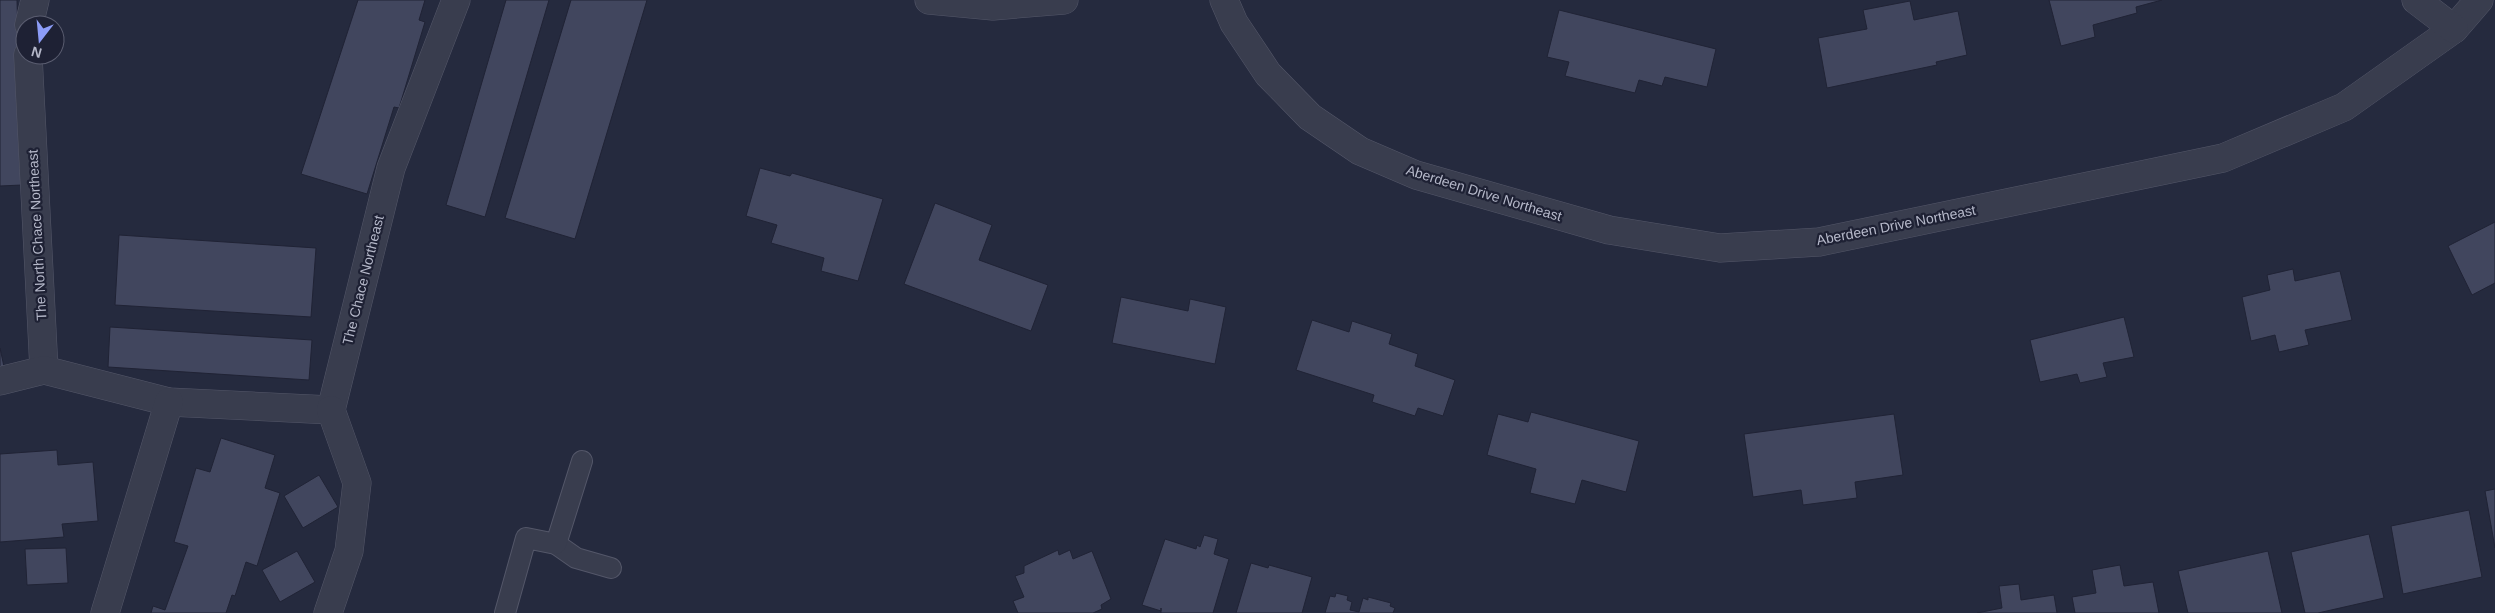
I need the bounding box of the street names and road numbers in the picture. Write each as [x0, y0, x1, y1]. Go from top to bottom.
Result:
street label: The North Chace Northeast [25, 149, 49, 321]
street label: Aberdeen Drive Northeast [1404, 162, 1564, 224]
street label: Aberdeen Drive Northeast [1815, 202, 1977, 248]
street label: The Chace Northeast [339, 213, 387, 346]

